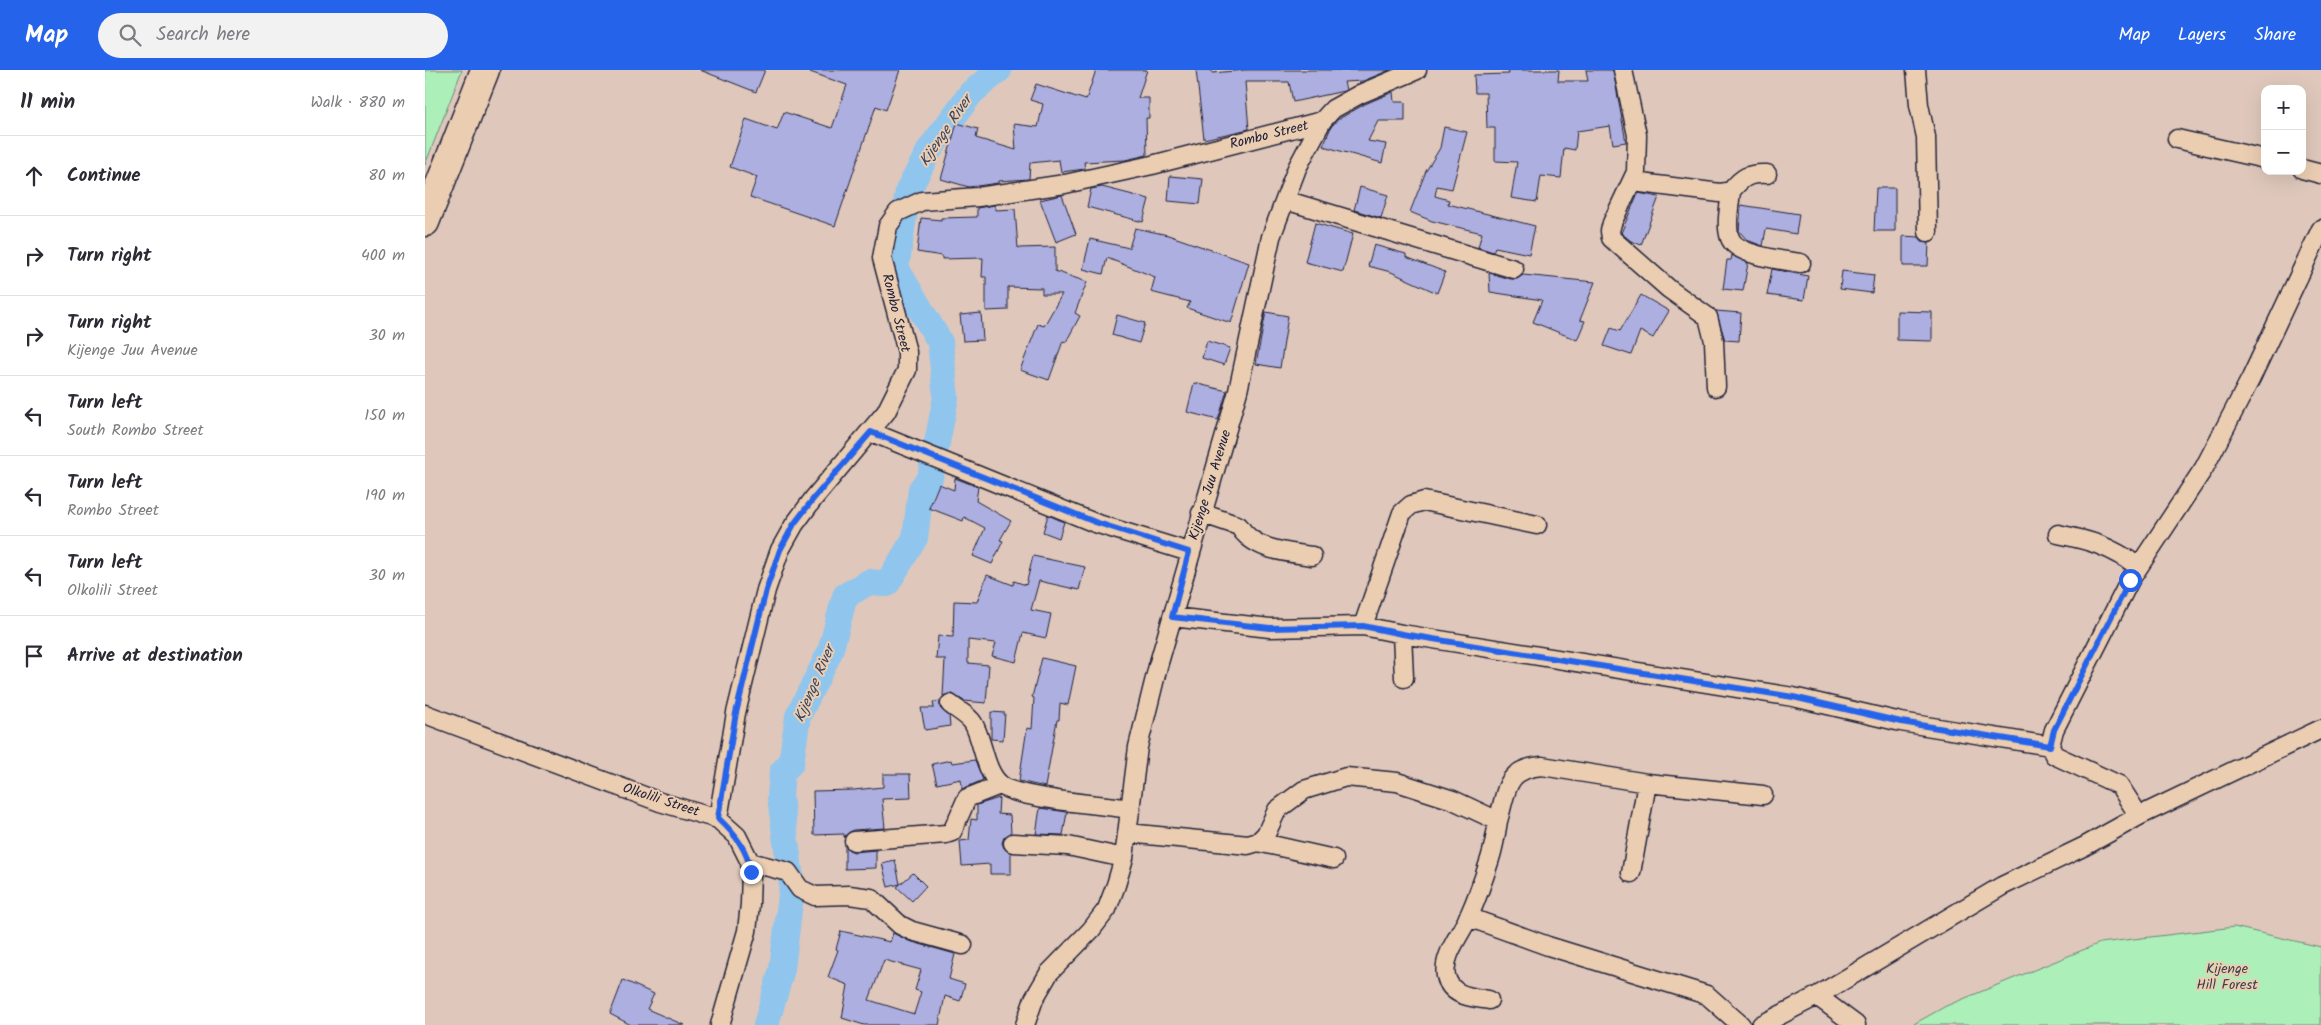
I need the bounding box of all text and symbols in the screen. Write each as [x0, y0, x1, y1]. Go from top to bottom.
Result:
search box [98, 13, 448, 58]
text: Map [25, 16, 68, 55]
text: Search here [156, 20, 250, 50]
icon: search [116, 21, 144, 49]
text: Map [2119, 21, 2150, 50]
text: Layers [2178, 21, 2226, 50]
text: Share [2254, 21, 2296, 50]
map controls [2261, 85, 2306, 175]
button: + [2261, 85, 2306, 130]
text: 11 min [20, 86, 75, 119]
water label: Kijenge River [913, 88, 980, 171]
text: Walk · 880 m [311, 90, 405, 115]
street label: Rombo Street [1227, 114, 1311, 155]
button: − [2261, 130, 2306, 175]
text: Continue [67, 161, 140, 191]
icon: ahead [20, 162, 48, 190]
text: 80 m [368, 163, 405, 188]
text: Turn right [67, 241, 152, 271]
icon: right [20, 242, 48, 270]
text: 400 m [361, 243, 405, 268]
street label: Rombo Street [876, 271, 917, 355]
text: Turn right [67, 308, 152, 338]
icon: right [20, 322, 48, 350]
text: 30 m [369, 323, 405, 348]
text: Kijenge Juu Avenue [67, 338, 198, 363]
text: Turn left [67, 388, 142, 418]
icon: left [20, 402, 48, 430]
text: 150 m [364, 403, 405, 428]
text: South Rombo Street [67, 418, 204, 443]
street label: Kijenge Juu Avenue [1183, 426, 1237, 543]
text: Turn left [67, 468, 142, 498]
icon: left [20, 482, 48, 510]
text: 190 m [365, 483, 405, 508]
text: Rombo Street [67, 498, 159, 523]
text: Turn left [67, 548, 142, 578]
icon: left [20, 562, 48, 590]
text: 30 m [369, 563, 405, 588]
route start [2119, 569, 2142, 592]
text: Olkolili Street [67, 578, 158, 603]
water label: Kijenge River [788, 639, 843, 726]
text: Arrive at destination [67, 641, 243, 671]
icon: arrive [20, 642, 48, 670]
street label: Olkolili Street [620, 777, 703, 823]
route end [740, 861, 763, 884]
park label: Kijenge Hill Forest [2196, 958, 2258, 996]

